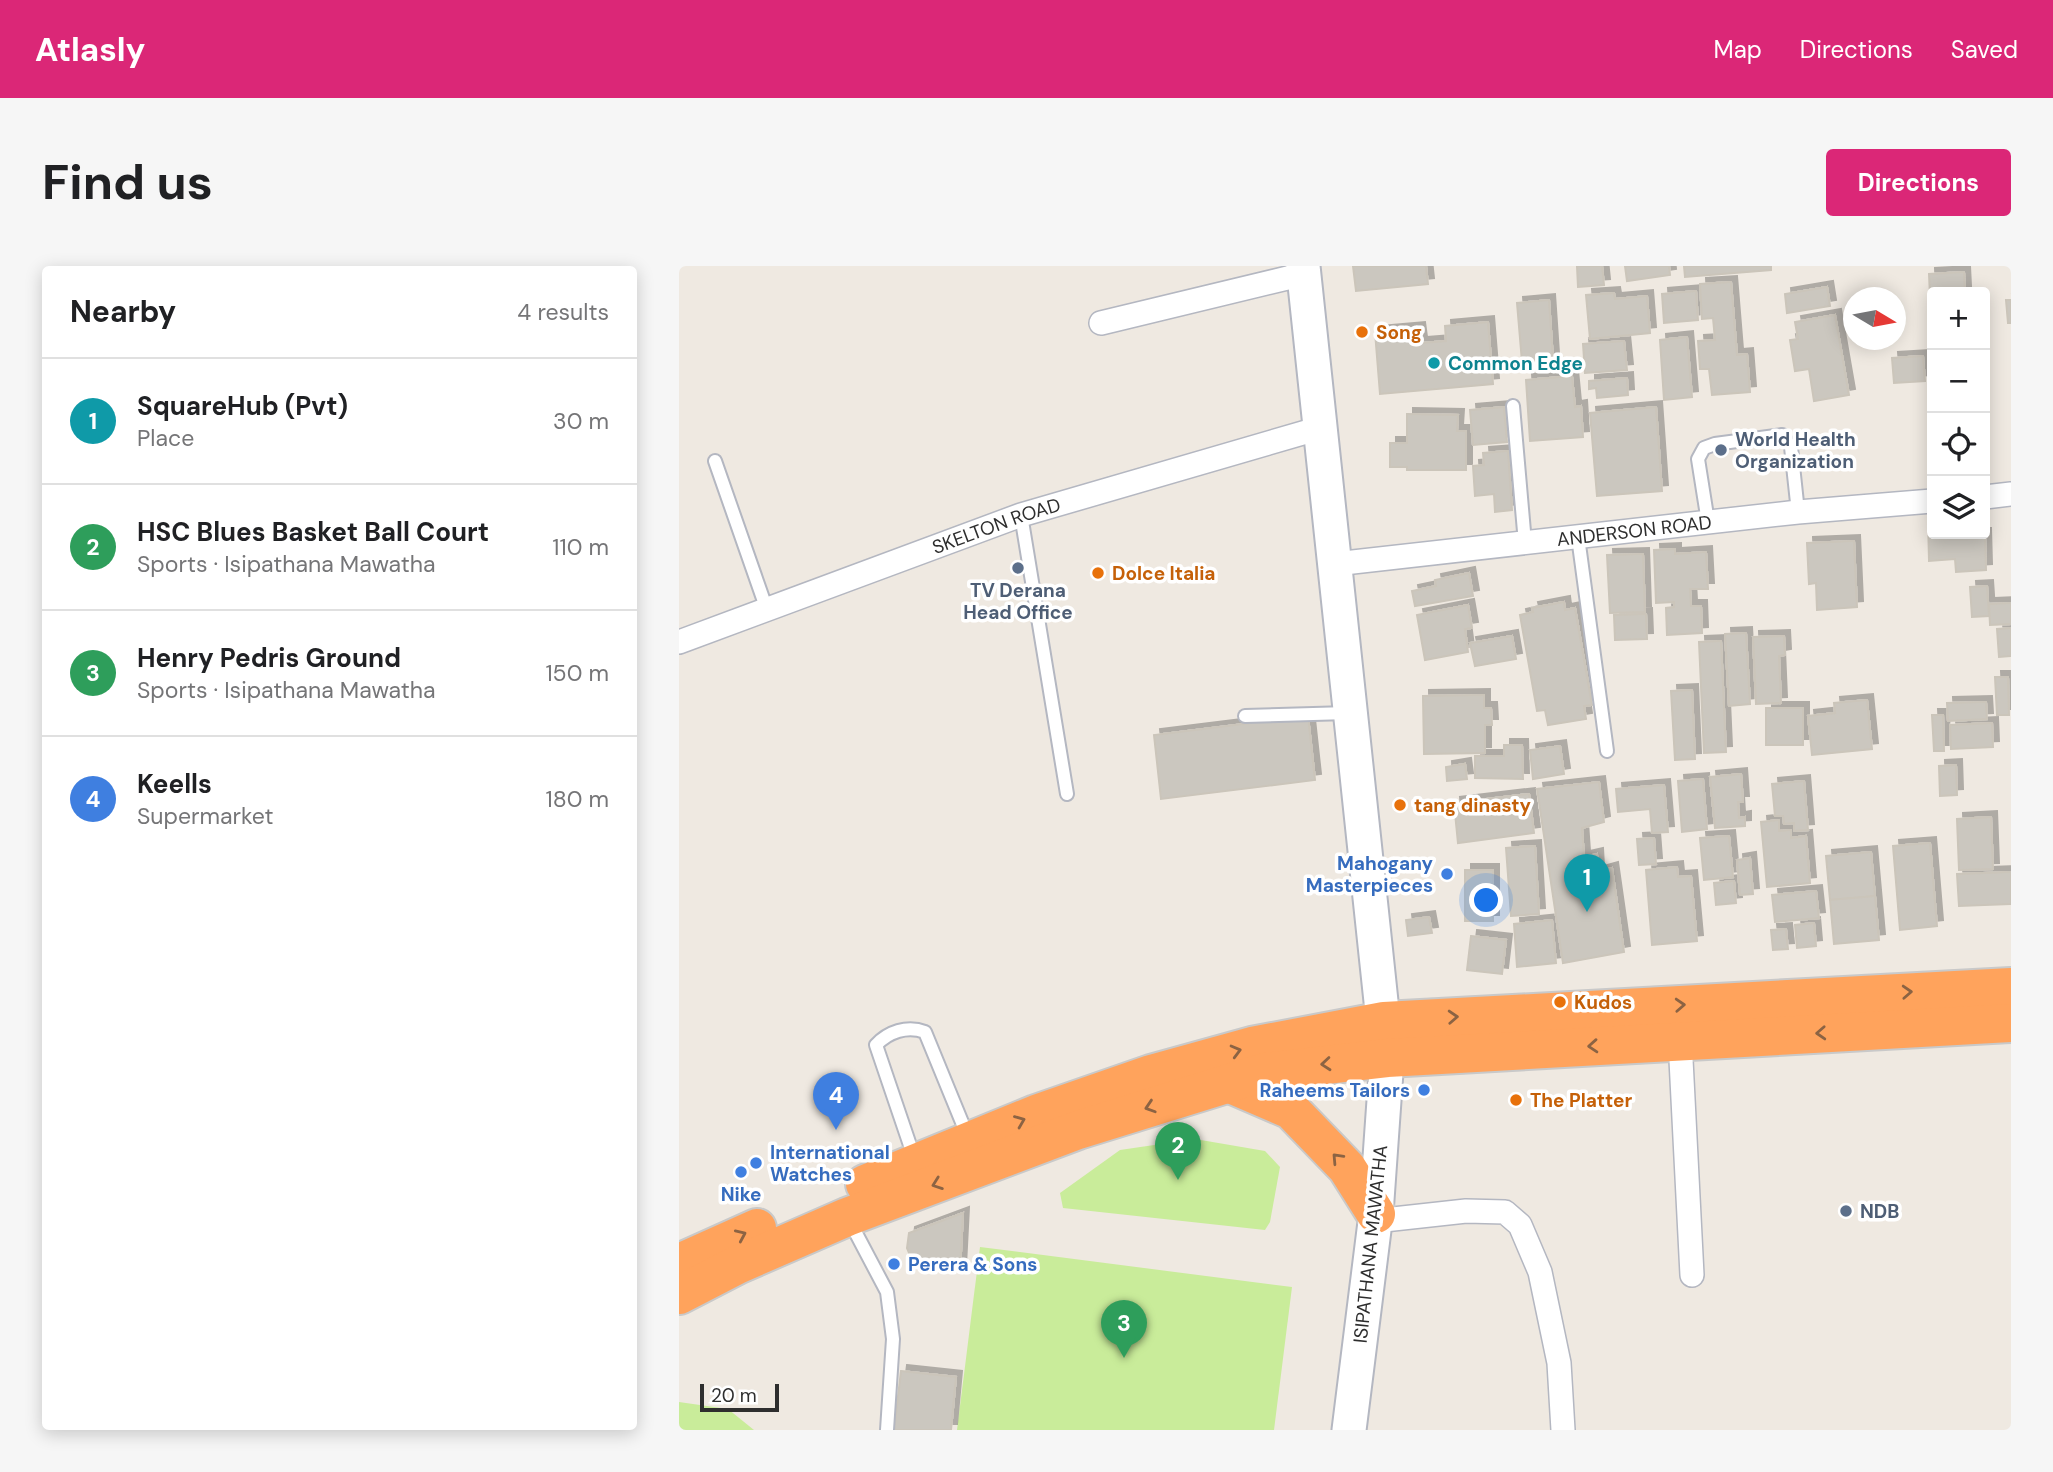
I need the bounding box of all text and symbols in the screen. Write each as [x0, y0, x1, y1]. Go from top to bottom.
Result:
text: Atlasly [35, 28, 145, 71]
text: Map [1714, 34, 1762, 65]
text: Directions [1800, 34, 1913, 65]
text: Saved [1951, 34, 2018, 65]
button: Directions [1826, 149, 2011, 216]
text: Find us [42, 150, 213, 214]
north arrow [1843, 287, 1906, 350]
map controls [1927, 287, 1990, 539]
button: + [1927, 287, 1990, 350]
text: Nearby [70, 292, 176, 331]
text: 4 results [517, 297, 609, 327]
place label: Song [1376, 320, 1422, 345]
marker: Song [1354, 324, 1370, 340]
button: − [1927, 350, 1990, 413]
place label: Common Edge [1448, 351, 1583, 376]
marker: Common Edge [1426, 355, 1442, 371]
text: SquareHub (Pvt) [137, 389, 348, 423]
text: 1 [89, 406, 97, 436]
text: 30 m [553, 406, 609, 436]
button: locate [1927, 413, 1990, 476]
text: Place [137, 423, 194, 453]
place label: World Health Organization [1735, 427, 1856, 474]
marker: World Health Organization [1713, 442, 1729, 458]
button: layers [1927, 476, 1990, 539]
street label: SKELTON ROAD [929, 492, 1063, 560]
street label: ANDERSON ROAD [1555, 510, 1713, 552]
text: HSC Blues Basket Ball Court [137, 515, 489, 549]
text: 2 [86, 532, 100, 562]
text: 110 m [552, 532, 609, 562]
text: Sports · Isipathana Mawatha [137, 549, 436, 579]
marker: TV Derana Head Office [1010, 560, 1026, 576]
place label: Dolce Italia [1112, 561, 1215, 586]
marker: Dolce Italia [1090, 565, 1106, 581]
place label: TV Derana Head Office [963, 578, 1073, 625]
text: Henry Pedris Ground [137, 641, 401, 675]
text: 3 [86, 658, 100, 688]
text: 150 m [545, 658, 609, 688]
text: Sports · Isipathana Mawatha [137, 675, 436, 705]
text: Keells [137, 767, 212, 801]
text: 4 [86, 784, 100, 814]
text: 180 m [545, 784, 609, 814]
place label: tang dinasty [1414, 793, 1531, 818]
marker: tang dinasty [1392, 797, 1408, 813]
text: Supermarket [137, 801, 273, 831]
place label: Mahogany Masterpieces [1306, 851, 1434, 898]
pin: 1 [1564, 854, 1610, 912]
marker: Mahogany Masterpieces [1439, 866, 1455, 882]
your location [1469, 883, 1503, 917]
one-way arrow [1902, 985, 1913, 1000]
place label: Kudos [1574, 990, 1632, 1015]
marker: Kudos [1552, 994, 1568, 1010]
one-way arrow [1675, 998, 1686, 1013]
one-way arrow [1447, 1010, 1458, 1025]
one-way arrow [1815, 1025, 1826, 1040]
one-way arrow [1588, 1038, 1599, 1053]
one-way arrow [1230, 1045, 1242, 1059]
one-way arrow [1320, 1056, 1331, 1071]
pin: 4 [813, 1072, 859, 1130]
place label: Raheems Tailors [1260, 1078, 1410, 1103]
marker: Raheems Tailors [1416, 1082, 1432, 1098]
place label: The Platter [1530, 1088, 1632, 1113]
marker: The Platter [1508, 1092, 1524, 1108]
one-way arrow [1145, 1098, 1157, 1113]
one-way arrow [1013, 1115, 1025, 1129]
pin: 2 [1155, 1122, 1201, 1180]
place label: International Watches [770, 1140, 890, 1187]
street label: ISIPATHANA MAWATHA [1348, 1143, 1393, 1344]
one-way arrow [1333, 1153, 1346, 1166]
marker: International Watches [748, 1155, 764, 1171]
marker: Nike [733, 1164, 749, 1180]
one-way arrow [931, 1176, 943, 1190]
place label: Nike [721, 1182, 761, 1207]
place label: NDB [1860, 1199, 1899, 1224]
marker: NDB [1838, 1203, 1854, 1219]
one-way arrow [734, 1229, 747, 1243]
place label: Perera & Sons [908, 1252, 1037, 1277]
marker: Perera & Sons [886, 1256, 902, 1272]
pin: 3 [1101, 1300, 1147, 1358]
scale bar [700, 1381, 779, 1413]
text: 20 m [711, 1383, 757, 1408]

